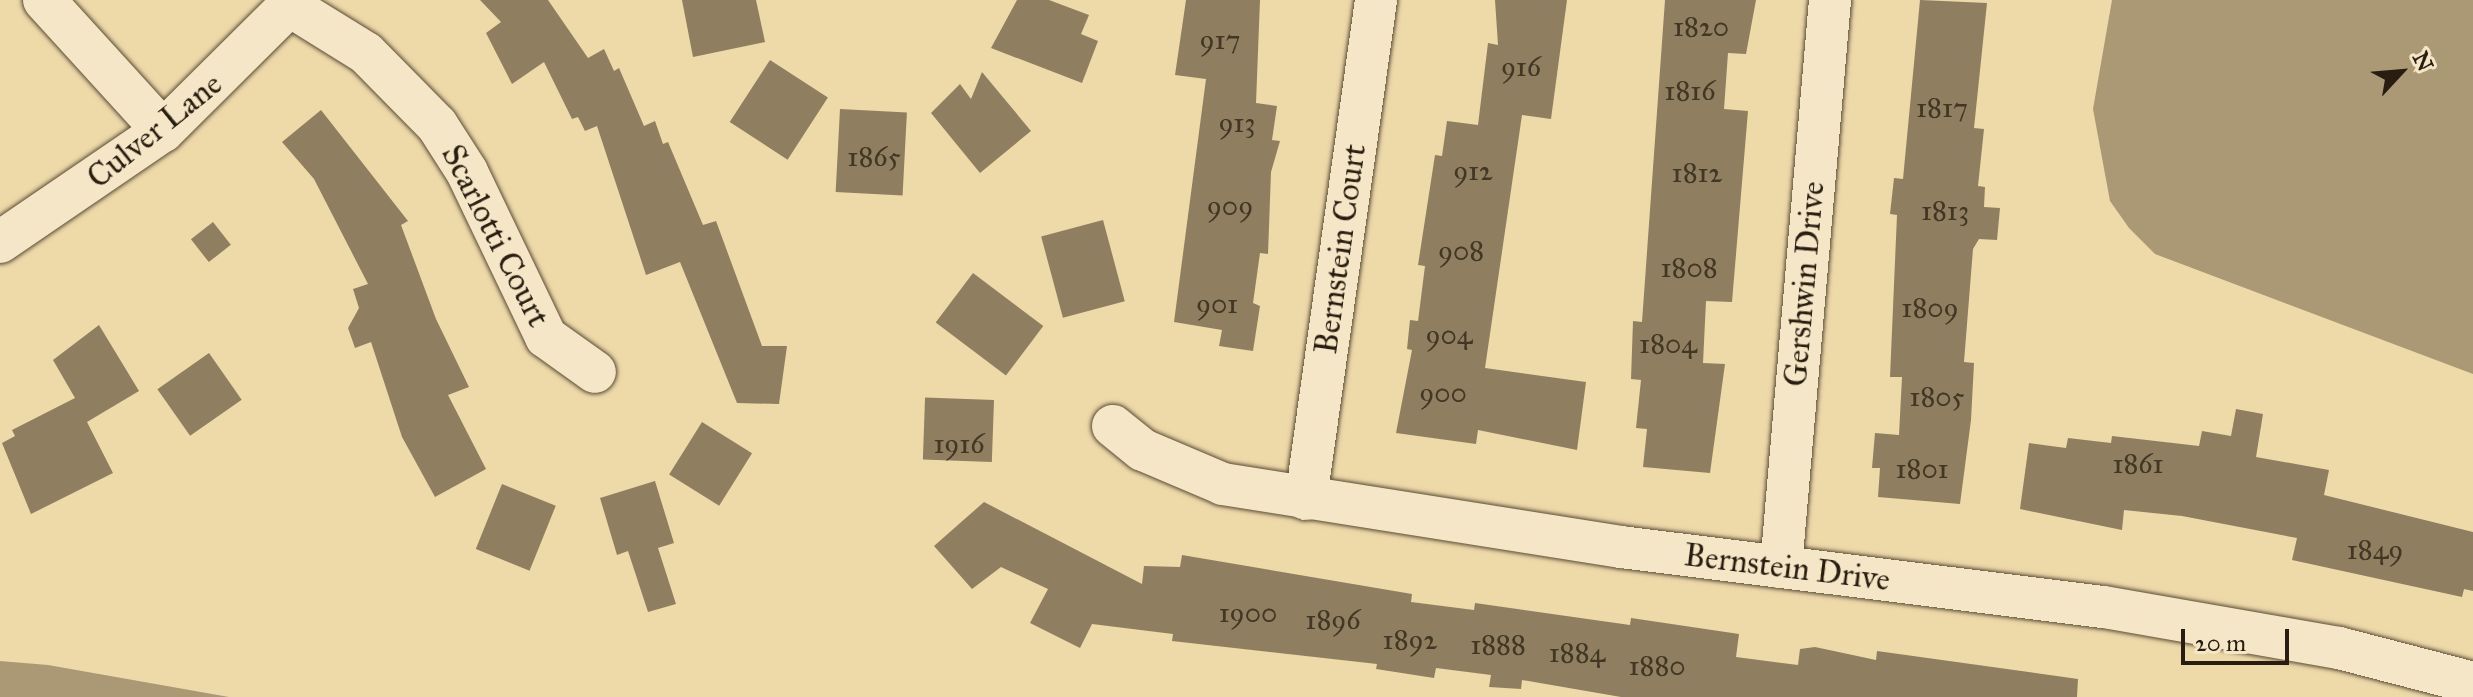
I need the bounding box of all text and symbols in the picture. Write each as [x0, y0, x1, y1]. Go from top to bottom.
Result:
house number: 1820 [1673, 10, 1729, 44]
house number: 917 [1200, 23, 1240, 57]
north arrow [2361, 32, 2441, 112]
text: N [2407, 47, 2439, 76]
house number: 916 [1501, 50, 1541, 84]
street label: Culver Lane [80, 65, 230, 197]
house number: 1816 [1664, 74, 1716, 108]
house number: 1817 [1916, 91, 1968, 125]
house number: 913 [1218, 106, 1256, 140]
street label: Scarlotti Court [433, 139, 557, 333]
house number: 1865 [847, 140, 901, 174]
street label: Bernstein Court [1307, 142, 1375, 356]
house number: 912 [1453, 154, 1493, 188]
house number: 1812 [1672, 156, 1722, 190]
street label: Gershwin Drive [1777, 180, 1833, 388]
house number: 909 [1207, 189, 1253, 223]
house number: 1813 [1921, 194, 1969, 228]
house number: 908 [1438, 234, 1484, 268]
house number: 1808 [1660, 251, 1718, 285]
house number: 901 [1196, 287, 1238, 321]
house number: 1809 [1901, 291, 1959, 325]
house number: 904 [1426, 318, 1472, 352]
house number: 1804 [1639, 327, 1697, 361]
house number: 900 [1419, 376, 1467, 410]
house number: 1805 [1909, 380, 1965, 414]
house number: 1916 [933, 427, 985, 461]
house number: 1861 [2112, 447, 2164, 481]
house number: 1801 [1895, 452, 1949, 486]
house number: 1849 [2347, 533, 2403, 567]
street label: Bernstein Drive [1682, 536, 1892, 600]
house number: 1900 [1219, 596, 1277, 630]
house number: 1896 [1305, 603, 1361, 637]
scale bar [2185, 613, 2293, 663]
house number: 1892 [1383, 623, 1437, 657]
house number: 1888 [1470, 628, 1526, 662]
text: 20 m [2195, 628, 2246, 658]
house number: 1884 [1549, 636, 1605, 670]
house number: 1880 [1628, 649, 1686, 683]

